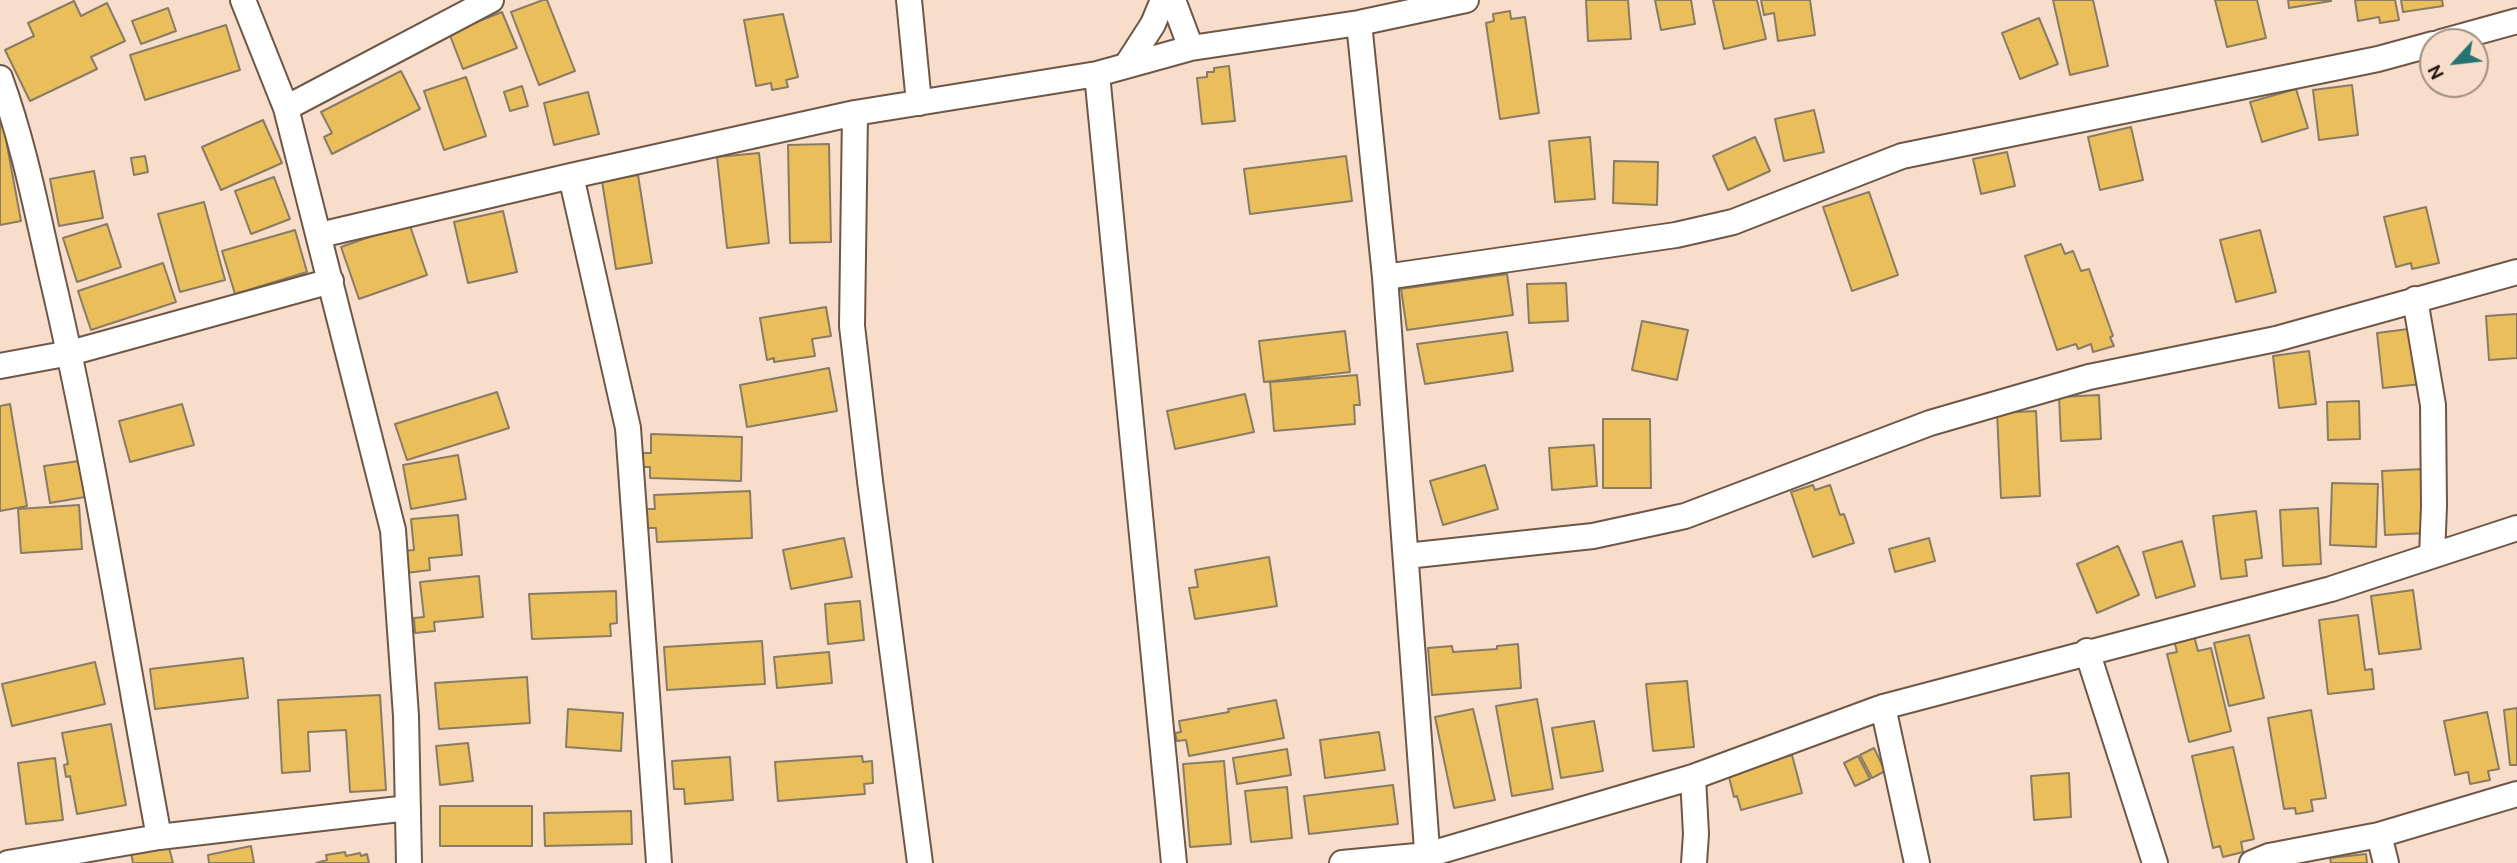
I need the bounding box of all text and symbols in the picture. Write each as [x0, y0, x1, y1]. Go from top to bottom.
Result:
north arrow [2419, 28, 2489, 98]
text: N [2423, 60, 2451, 83]

